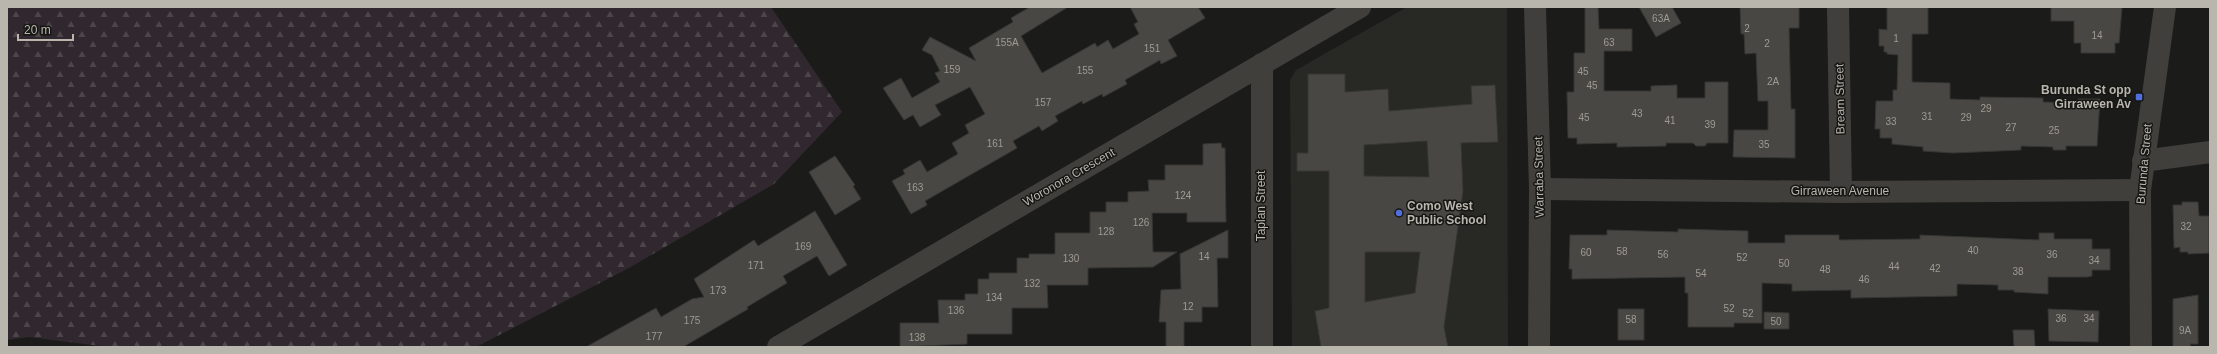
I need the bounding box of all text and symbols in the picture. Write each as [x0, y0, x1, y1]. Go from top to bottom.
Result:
house number: 63A [1652, 13, 1670, 24]
scale bar [18, 16, 73, 42]
text: 20 m [24, 23, 51, 37]
house number: 2 [1744, 23, 1750, 34]
house number: 14 [2091, 30, 2103, 41]
house number: 1 [1893, 33, 1899, 44]
house number: 155A [995, 37, 1019, 48]
house number: 63 [1603, 37, 1615, 48]
house number: 2 [1764, 38, 1770, 49]
house number: 151 [1144, 43, 1161, 54]
street label: Bream Street [1832, 63, 1848, 134]
house number: 159 [944, 64, 961, 75]
house number: 155 [1077, 65, 1094, 76]
house number: 45 [1577, 66, 1589, 77]
house number: 2A [1767, 76, 1779, 87]
house number: 45 [1586, 80, 1598, 91]
place label: Burunda St opp Girraween Av [2041, 83, 2131, 111]
marker: Burunda St opp Girraween Av [2134, 92, 2144, 102]
house number: 157 [1035, 97, 1052, 108]
house number: 29 [1980, 103, 1992, 114]
house number: 43 [1631, 108, 1643, 119]
house number: 31 [1921, 111, 1933, 122]
house number: 45 [1578, 112, 1590, 123]
house number: 29 [1960, 112, 1972, 123]
house number: 41 [1664, 115, 1676, 126]
house number: 33 [1885, 116, 1897, 127]
house number: 39 [1704, 119, 1716, 130]
house number: 27 [2005, 122, 2017, 133]
street label: Burunda Street [2134, 123, 2155, 205]
house number: 25 [2048, 125, 2060, 136]
street label: Warraba Street [1531, 136, 1547, 218]
house number: 161 [987, 138, 1004, 149]
house number: 35 [1758, 139, 1770, 150]
street label: Woronora Crescent [1021, 145, 1118, 209]
street label: Taplan Street [1254, 170, 1268, 241]
house number: 163 [907, 182, 924, 193]
street label: Girraween Avenue [1791, 184, 1890, 198]
house number: 124 [1175, 190, 1192, 201]
place label: Como West Public School [1407, 199, 1486, 227]
marker: Como West Public School [1394, 208, 1404, 218]
house number: 126 [1133, 217, 1150, 228]
house number: 32 [2180, 221, 2192, 232]
house number: 128 [1098, 226, 1115, 237]
house number: 169 [795, 241, 812, 252]
house number: 40 [1967, 245, 1979, 256]
house number: 58 [1616, 246, 1628, 257]
house number: 60 [1580, 247, 1592, 258]
house number: 56 [1657, 249, 1669, 260]
house number: 36 [2046, 249, 2058, 260]
house number: 14 [1198, 251, 1210, 262]
house number: 52 [1736, 252, 1748, 263]
house number: 130 [1063, 253, 1080, 264]
house number: 34 [2088, 255, 2100, 266]
house number: 50 [1778, 258, 1790, 269]
house number: 171 [748, 260, 765, 271]
house number: 44 [1888, 261, 1900, 272]
house number: 42 [1929, 263, 1941, 274]
house number: 48 [1819, 264, 1831, 275]
house number: 38 [2012, 266, 2024, 277]
house number: 54 [1695, 268, 1707, 279]
house number: 46 [1858, 274, 1870, 285]
house number: 132 [1024, 278, 1041, 289]
house number: 173 [710, 285, 727, 296]
house number: 134 [986, 292, 1003, 303]
house number: 12 [1182, 301, 1194, 312]
house number: 52 [1723, 303, 1735, 314]
house number: 136 [948, 305, 965, 316]
house number: 52 [1742, 308, 1754, 319]
house number: 36 [2055, 313, 2067, 324]
house number: 34 [2083, 313, 2095, 324]
house number: 58 [1625, 314, 1637, 325]
house number: 175 [684, 315, 701, 326]
house number: 50 [1770, 316, 1782, 327]
house number: 9A [2179, 325, 2191, 336]
house number: 177 [646, 331, 663, 342]
house number: 138 [909, 332, 926, 343]

